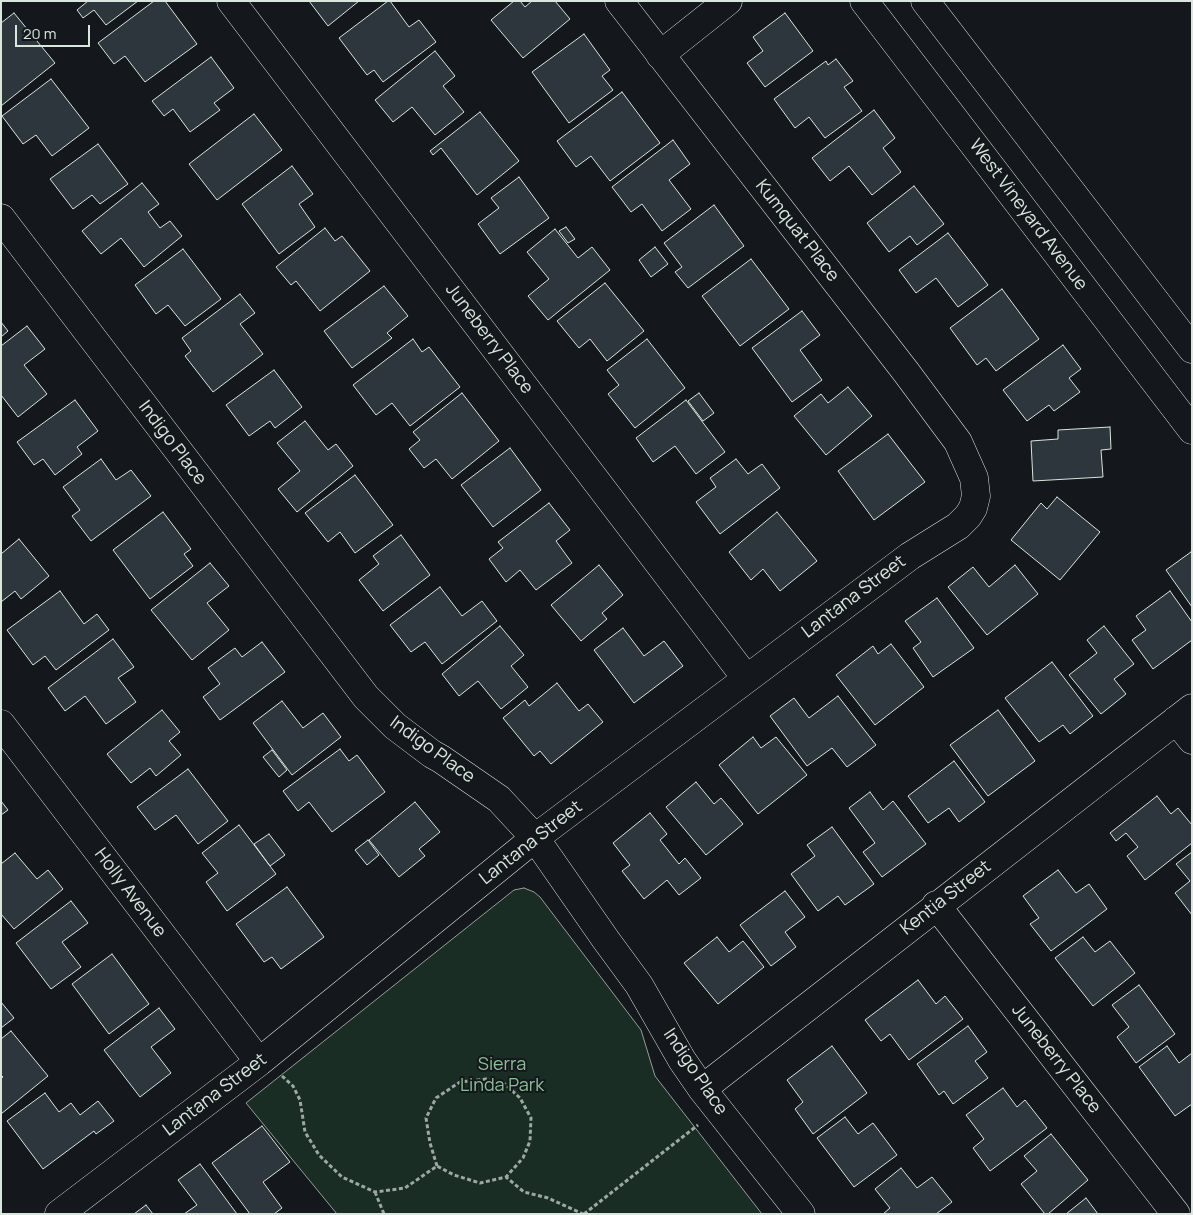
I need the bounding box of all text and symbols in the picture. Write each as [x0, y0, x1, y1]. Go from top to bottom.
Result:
scale bar [18, 15, 92, 47]
text: 20 m [23, 23, 56, 44]
street label: West Vineyard Avenue [964, 135, 1092, 295]
street label: Kumquat Place [750, 176, 844, 286]
street label: Juneberry Place [440, 280, 538, 398]
street label: Indigo Place [133, 397, 211, 489]
street label: Lantana Street [798, 551, 910, 643]
street label: Indigo Place [385, 712, 479, 788]
street label: Lantana Street [475, 796, 587, 890]
street label: Holly Avenue [89, 844, 171, 942]
street label: Kentia Street [896, 856, 996, 940]
street label: Juneberry Place [1007, 1000, 1105, 1118]
street label: Indigo Place [658, 1025, 732, 1119]
street label: Lantana Street [159, 1049, 271, 1141]
park label: Sierra Linda Park [460, 1054, 544, 1096]

